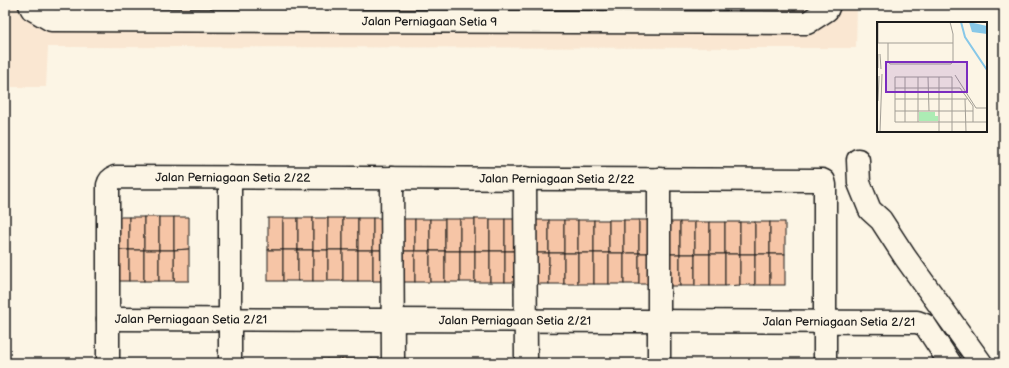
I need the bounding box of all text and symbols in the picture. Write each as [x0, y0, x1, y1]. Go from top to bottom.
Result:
street label: Jalan Perniagaan Setia 9 [362, 14, 497, 30]
inset map [877, 22, 987, 132]
street label: Jalan Perniagaan Setia 2/22 [155, 170, 310, 186]
street label: Jalan Perniagaan Setia 2/22 [479, 172, 634, 187]
street label: Jalan Perniagaan Setia 2/21 [115, 312, 267, 328]
street label: Jalan Perniagaan Setia 2/21 [439, 313, 591, 329]
street label: Jalan Perniagaan Setia 2/21 [763, 314, 915, 330]

